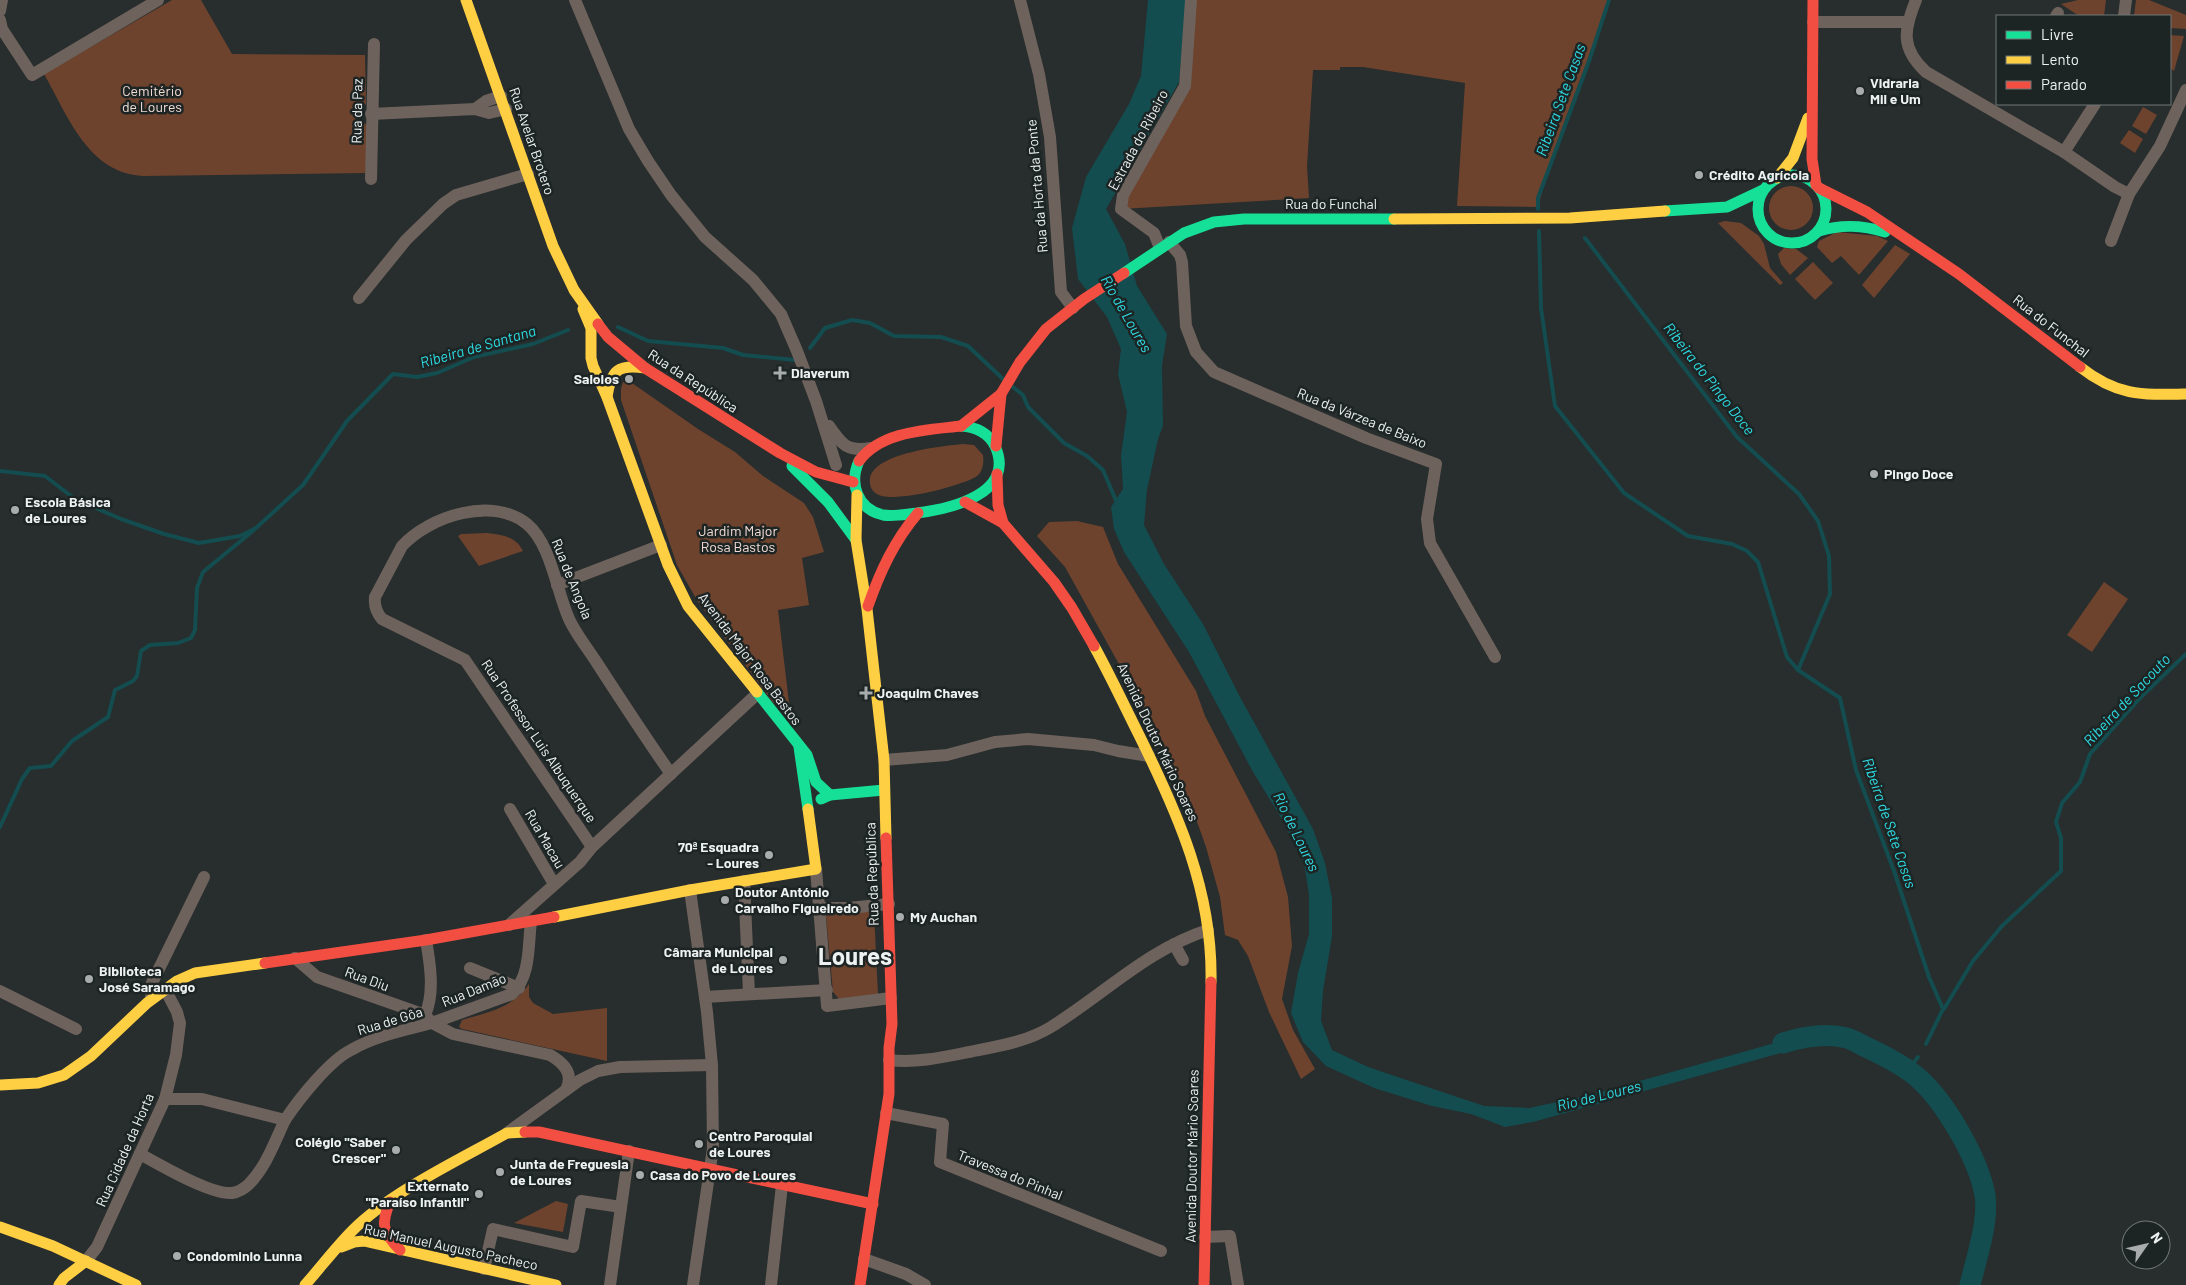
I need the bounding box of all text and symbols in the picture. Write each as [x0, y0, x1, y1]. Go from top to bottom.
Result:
legend [1996, 15, 2171, 105]
text: Livre [2041, 25, 2074, 43]
water label: Ribeira Sete Casas [1531, 41, 1589, 158]
text: Lento [2041, 50, 2079, 68]
place label: Vidraria Mil e Um [1870, 74, 1921, 107]
text: Parado [2041, 75, 2087, 93]
street label: Rua da Paz [347, 78, 366, 144]
park label: Cemitério de Loures [122, 82, 182, 115]
street label: Rua Avelar Brotero [506, 85, 559, 197]
marker: Vidraria Mil e Um [1854, 85, 1866, 97]
street label: Estrada do Ribeiro [1104, 87, 1171, 193]
street label: Rua da Horta da Ponte [1022, 119, 1051, 253]
place label: Crédito Agrícola [1709, 166, 1809, 183]
marker: Crédito Agrícola [1693, 169, 1705, 181]
street label: Rua do Funchal [1285, 195, 1377, 212]
water label: Rio de Loures [1098, 272, 1156, 355]
street label: Rua do Funchal [2010, 291, 2093, 361]
water label: Ribeira do Pingo Doce [1660, 319, 1759, 438]
water label: Ribeira de Santana [418, 321, 538, 371]
street label: Rua da República [645, 345, 741, 416]
place label: Diaverum [791, 364, 850, 381]
marker: Diaverum [773, 366, 787, 380]
place label: Saloios [574, 370, 619, 387]
marker: Saloios [623, 373, 635, 385]
street label: Rua da Várzea de Baixo [1295, 384, 1430, 451]
place label: Pingo Doce [1884, 465, 1954, 482]
marker: Pingo Doce [1868, 468, 1880, 480]
place label: Escola Básica de Loures [25, 493, 111, 526]
marker: Escola Básica de Loures [9, 504, 21, 516]
park label: Jardim Major Rosa Bastos [698, 522, 778, 555]
street label: Rua de Angola [549, 536, 596, 622]
street label: Avenida Major Rosa Bastos [695, 589, 806, 729]
water label: Ribeira de Sacouto [2079, 650, 2174, 749]
street label: Rua Professor Luis Albuquerque [478, 656, 600, 826]
street label: Avenida Doutor Mário Soares [1114, 660, 1203, 824]
place label: Joaquim Chaves [877, 684, 979, 701]
marker: Joaquim Chaves [859, 686, 873, 700]
water label: Ribeira de Sete Casas [1859, 755, 1921, 890]
water label: Rio de Loures [1270, 789, 1324, 874]
street label: Rua Macau [522, 806, 569, 871]
street label: Rua da República [861, 822, 882, 926]
place label: 70ª Esquadra - Loures [678, 838, 759, 871]
marker: 70ª Esquadra - Loures [763, 849, 775, 861]
place label: Doutor António Carvalho Figueiredo [735, 883, 859, 916]
marker: Doutor António Carvalho Figueiredo [719, 894, 731, 906]
place label: My Auchan [910, 908, 977, 925]
marker: My Auchan [894, 911, 906, 923]
district label: Loures [818, 941, 892, 970]
place label: Câmara Municipal de Loures [664, 943, 773, 976]
marker: Câmara Municipal de Loures [777, 954, 789, 966]
place label: Biblioteca José Saramago [99, 962, 196, 995]
street label: Rua Diu [343, 963, 392, 994]
street label: Rua Damão [439, 969, 509, 1010]
marker: Biblioteca José Saramago [83, 973, 95, 985]
street label: Rua de Gôa [355, 1003, 424, 1038]
street label: Avenida Doutor Mário Soares [1181, 1069, 1202, 1243]
water label: Rio de Loures [1555, 1076, 1643, 1114]
street label: Rua Cidade da Horta [92, 1090, 157, 1209]
place label: Centro Paroquial de Loures [709, 1127, 813, 1160]
place label: Colégio "Saber Crescer" [295, 1133, 387, 1166]
marker: Centro Paroquial de Loures [693, 1138, 705, 1150]
marker: Colégio "Saber Crescer" [390, 1144, 402, 1156]
street label: Travessa do Pinhal [955, 1146, 1065, 1203]
place label: Junta de Freguesia de Loures [510, 1155, 629, 1188]
marker: Junta de Freguesia de Loures [494, 1166, 506, 1178]
place label: Casa do Povo de Loures [650, 1166, 796, 1183]
marker: Casa do Povo de Loures [634, 1169, 646, 1181]
place label: Externato "Paraíso Infantil" [366, 1177, 469, 1210]
marker: Externato "Paraíso Infantil" [473, 1188, 485, 1200]
street label: Rua Manuel Augusto Pacheco [363, 1220, 540, 1273]
north arrow [2121, 1220, 2171, 1270]
text: N [2148, 1229, 2167, 1246]
place label: Condominio Lunna [187, 1247, 302, 1264]
marker: Condominio Lunna [171, 1250, 183, 1262]

